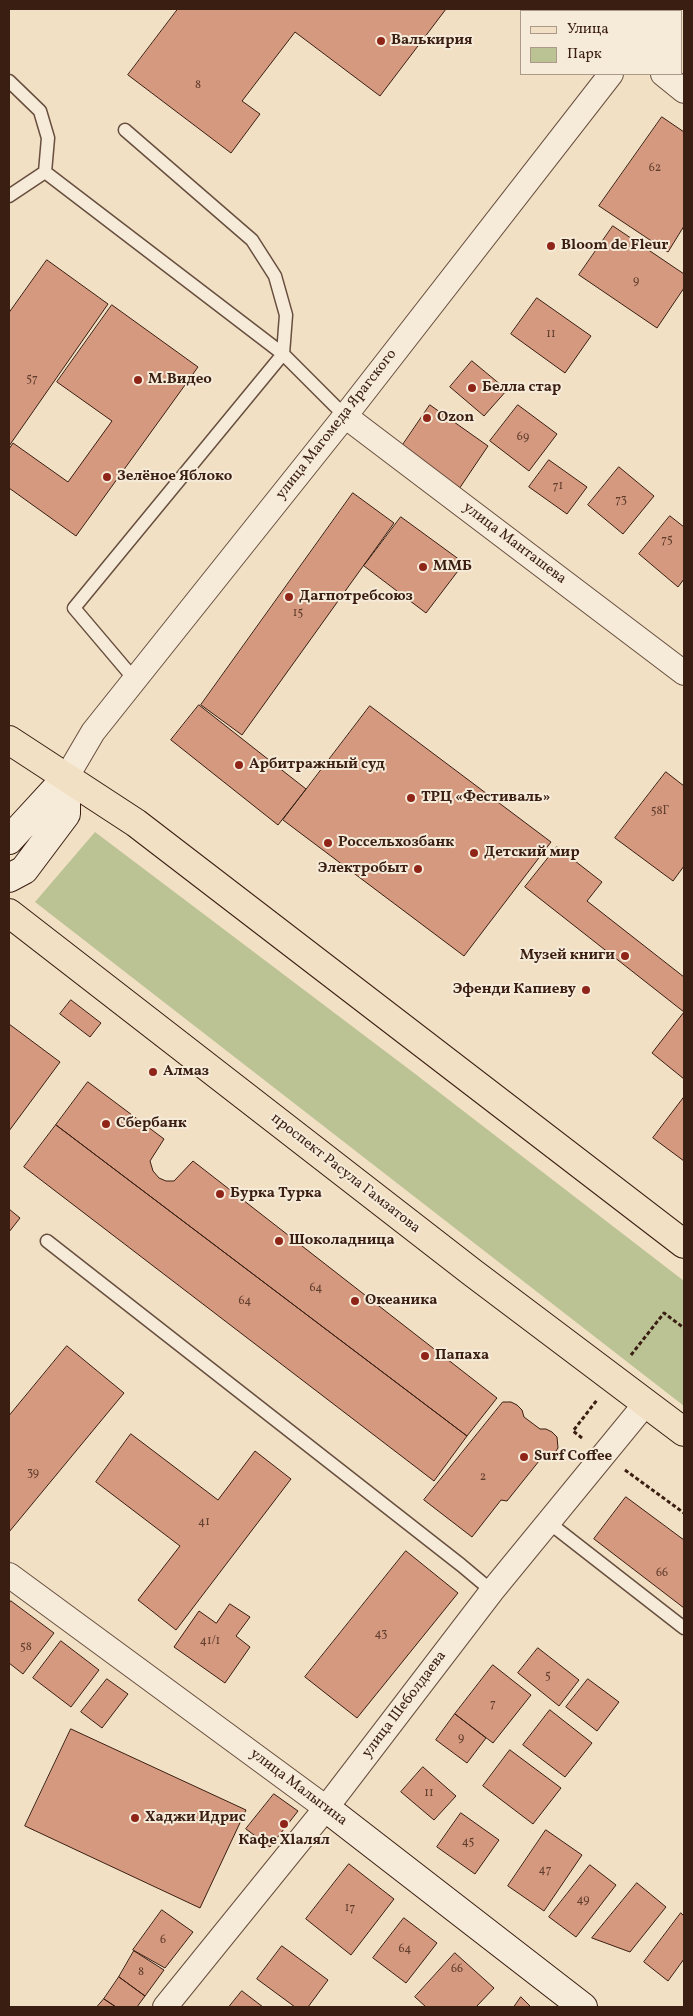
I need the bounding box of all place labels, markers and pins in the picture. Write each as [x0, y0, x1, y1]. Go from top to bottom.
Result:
place label: Валькирия [391, 32, 473, 50]
marker: Валькирия [375, 35, 387, 47]
place label: Bloom de Fleur [561, 237, 668, 255]
marker: Bloom de Fleur [545, 240, 557, 252]
place label: М.Видео [148, 371, 212, 389]
marker: М.Видео [132, 374, 144, 386]
place label: Белла стар [482, 379, 561, 397]
marker: Белла стар [466, 382, 478, 394]
place label: Ozon [437, 409, 474, 427]
marker: Ozon [421, 412, 433, 424]
place label: Зелёное Яблоко [117, 468, 232, 486]
marker: Зелёное Яблоко [101, 471, 113, 483]
place label: ММБ [433, 558, 472, 576]
marker: ММБ [417, 561, 429, 573]
place label: Дагпотребсоюз [299, 588, 413, 606]
marker: Дагпотребсоюз [283, 591, 295, 603]
place label: Арбитражный суд [249, 756, 385, 774]
marker: Арбитражный суд [233, 759, 245, 771]
place label: ТРЦ «Фестиваль» [421, 789, 550, 807]
marker: ТРЦ «Фестиваль» [405, 792, 417, 804]
place label: Россельхозбанк [338, 834, 454, 852]
marker: Россельхозбанк [322, 837, 334, 849]
place label: Детский мир [484, 844, 580, 862]
marker: Детский мир [468, 847, 480, 859]
place label: Электробыт [318, 860, 408, 878]
marker: Электробыт [412, 863, 424, 875]
place label: Музей книги [520, 947, 615, 965]
marker: Музей книги [619, 950, 631, 962]
place label: Эфенди Капиеву [453, 981, 576, 999]
marker: Эфенди Капиеву [580, 984, 592, 996]
place label: Алмаз [163, 1063, 209, 1081]
marker: Алмаз [147, 1066, 159, 1078]
place label: Сбербанк [116, 1115, 187, 1133]
marker: Сбербанк [100, 1118, 112, 1130]
place label: Бурка Турка [230, 1185, 322, 1203]
marker: Бурка Турка [214, 1188, 226, 1200]
place label: Шоколадница [289, 1232, 395, 1250]
marker: Шоколадница [273, 1235, 285, 1247]
place label: Океаника [365, 1292, 437, 1310]
marker: Океаника [349, 1295, 361, 1307]
place label: Папаха [435, 1347, 489, 1365]
marker: Папаха [419, 1350, 431, 1362]
place label: Surf Coffee [534, 1448, 612, 1466]
marker: Surf Coffee [518, 1451, 530, 1463]
place label: Хаджи Идрис [145, 1809, 246, 1827]
marker: Хаджи Идрис [129, 1812, 141, 1824]
marker: Кафе Хlалял [278, 1818, 290, 1830]
place label: Кафе Хlалял [238, 1832, 330, 1850]

